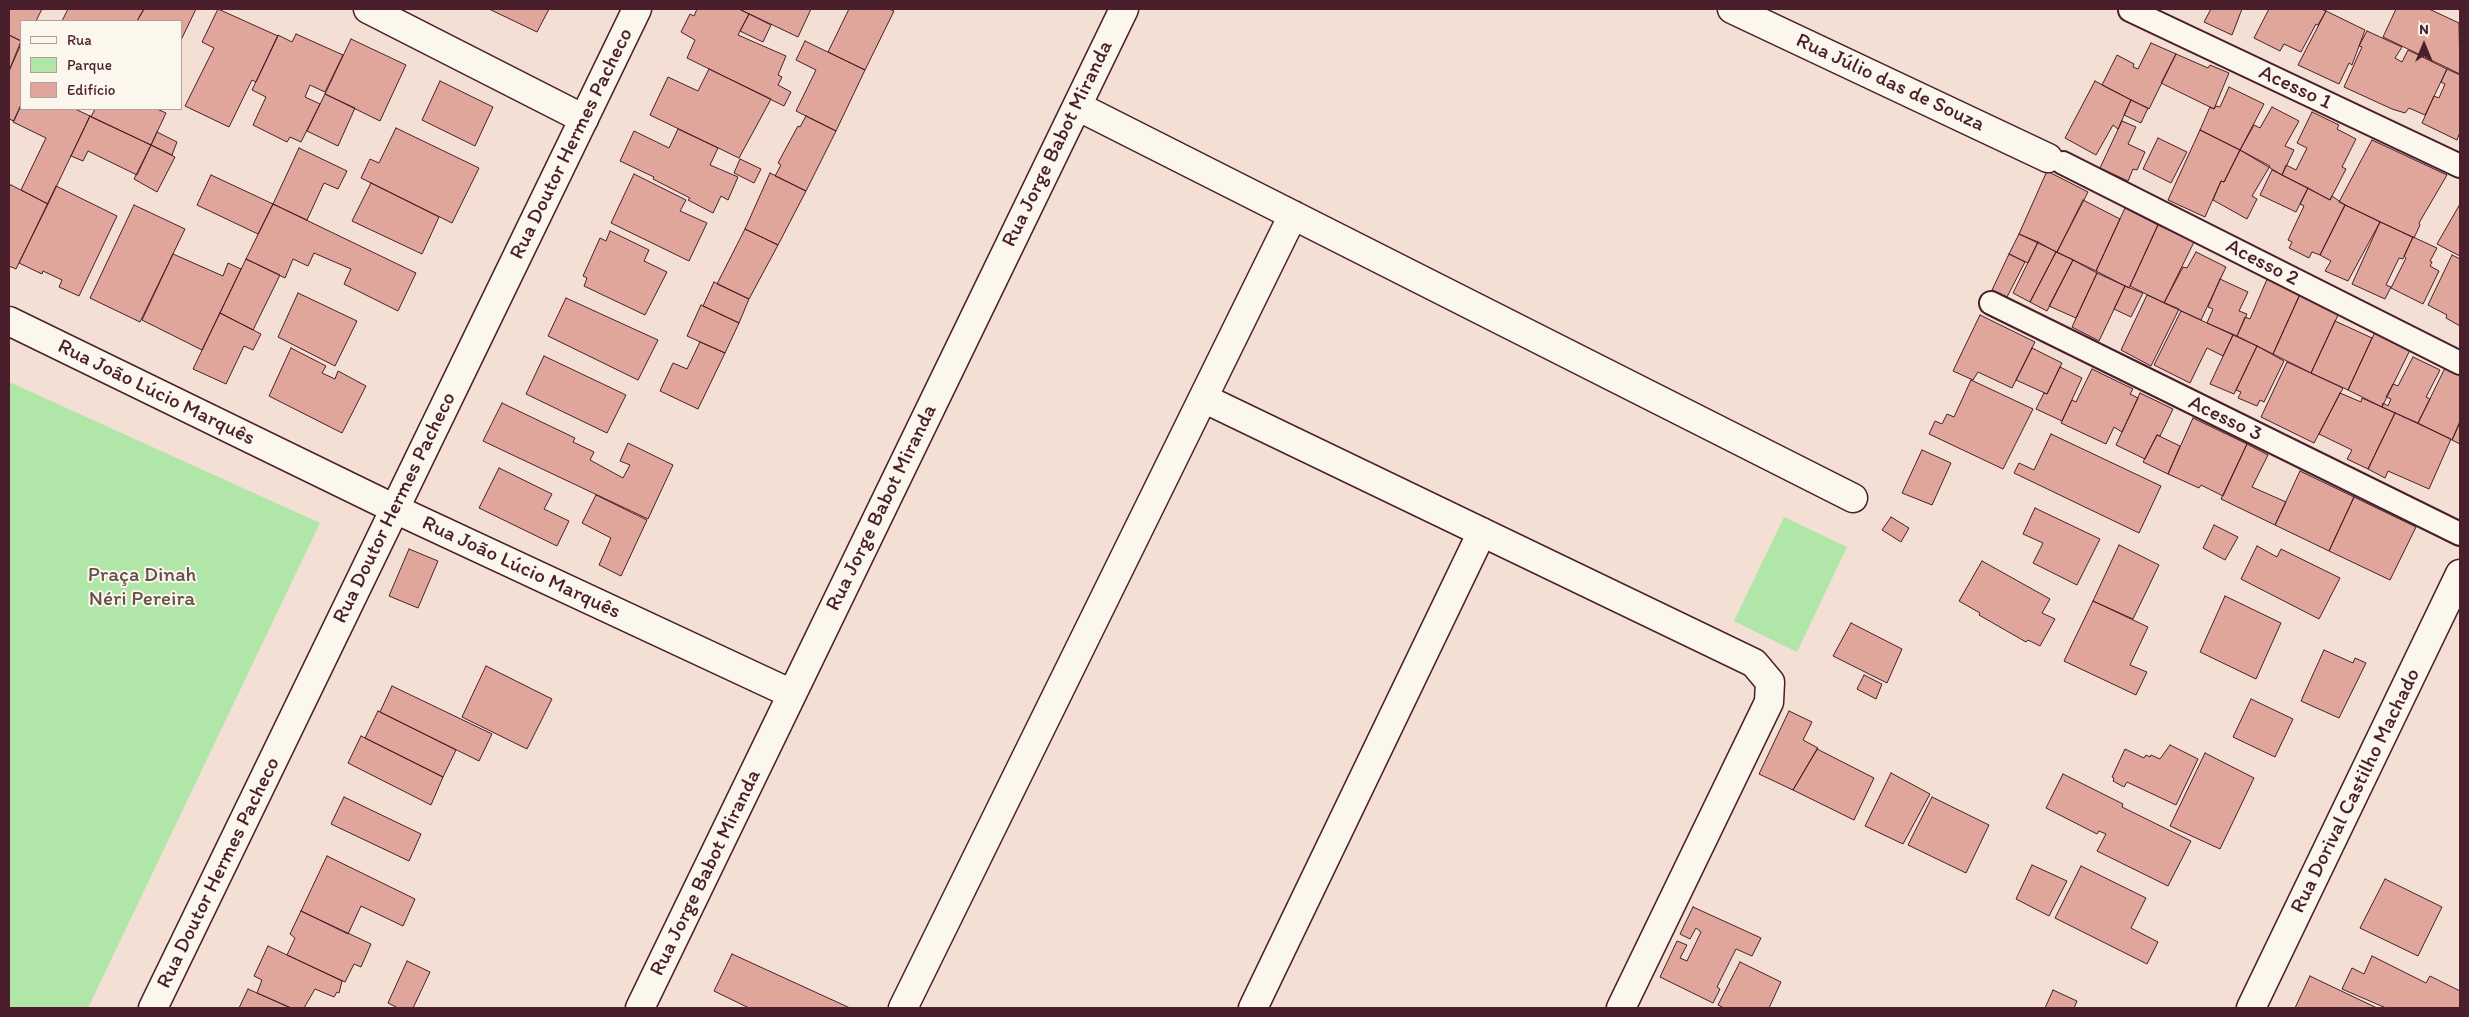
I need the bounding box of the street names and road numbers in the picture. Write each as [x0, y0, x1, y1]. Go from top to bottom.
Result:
street label: Rua Doutor Hermes Pacheco [505, 24, 639, 264]
street label: Rua Júlio das de Souza [1792, 28, 1988, 138]
street label: Rua Jorge Babot Miranda [997, 37, 1119, 251]
street label: Acesso 1 [2255, 60, 2335, 116]
street label: Acesso 2 [2221, 234, 2303, 292]
street label: Rua João Lúcio Marquês [53, 334, 259, 452]
street label: Rua Doutor Hermes Pacheco [328, 388, 462, 628]
street label: Acesso 3 [2184, 390, 2266, 448]
street label: Rua Jorge Babot Miranda [821, 401, 943, 615]
street label: Rua João Lúcio Marquês [418, 511, 624, 625]
street label: Rua Dorival Castilho Machado [2286, 665, 2426, 917]
street label: Rua Doutor Hermes Pacheco [152, 753, 286, 993]
street label: Rua Jorge Babot Miranda [645, 766, 767, 980]

